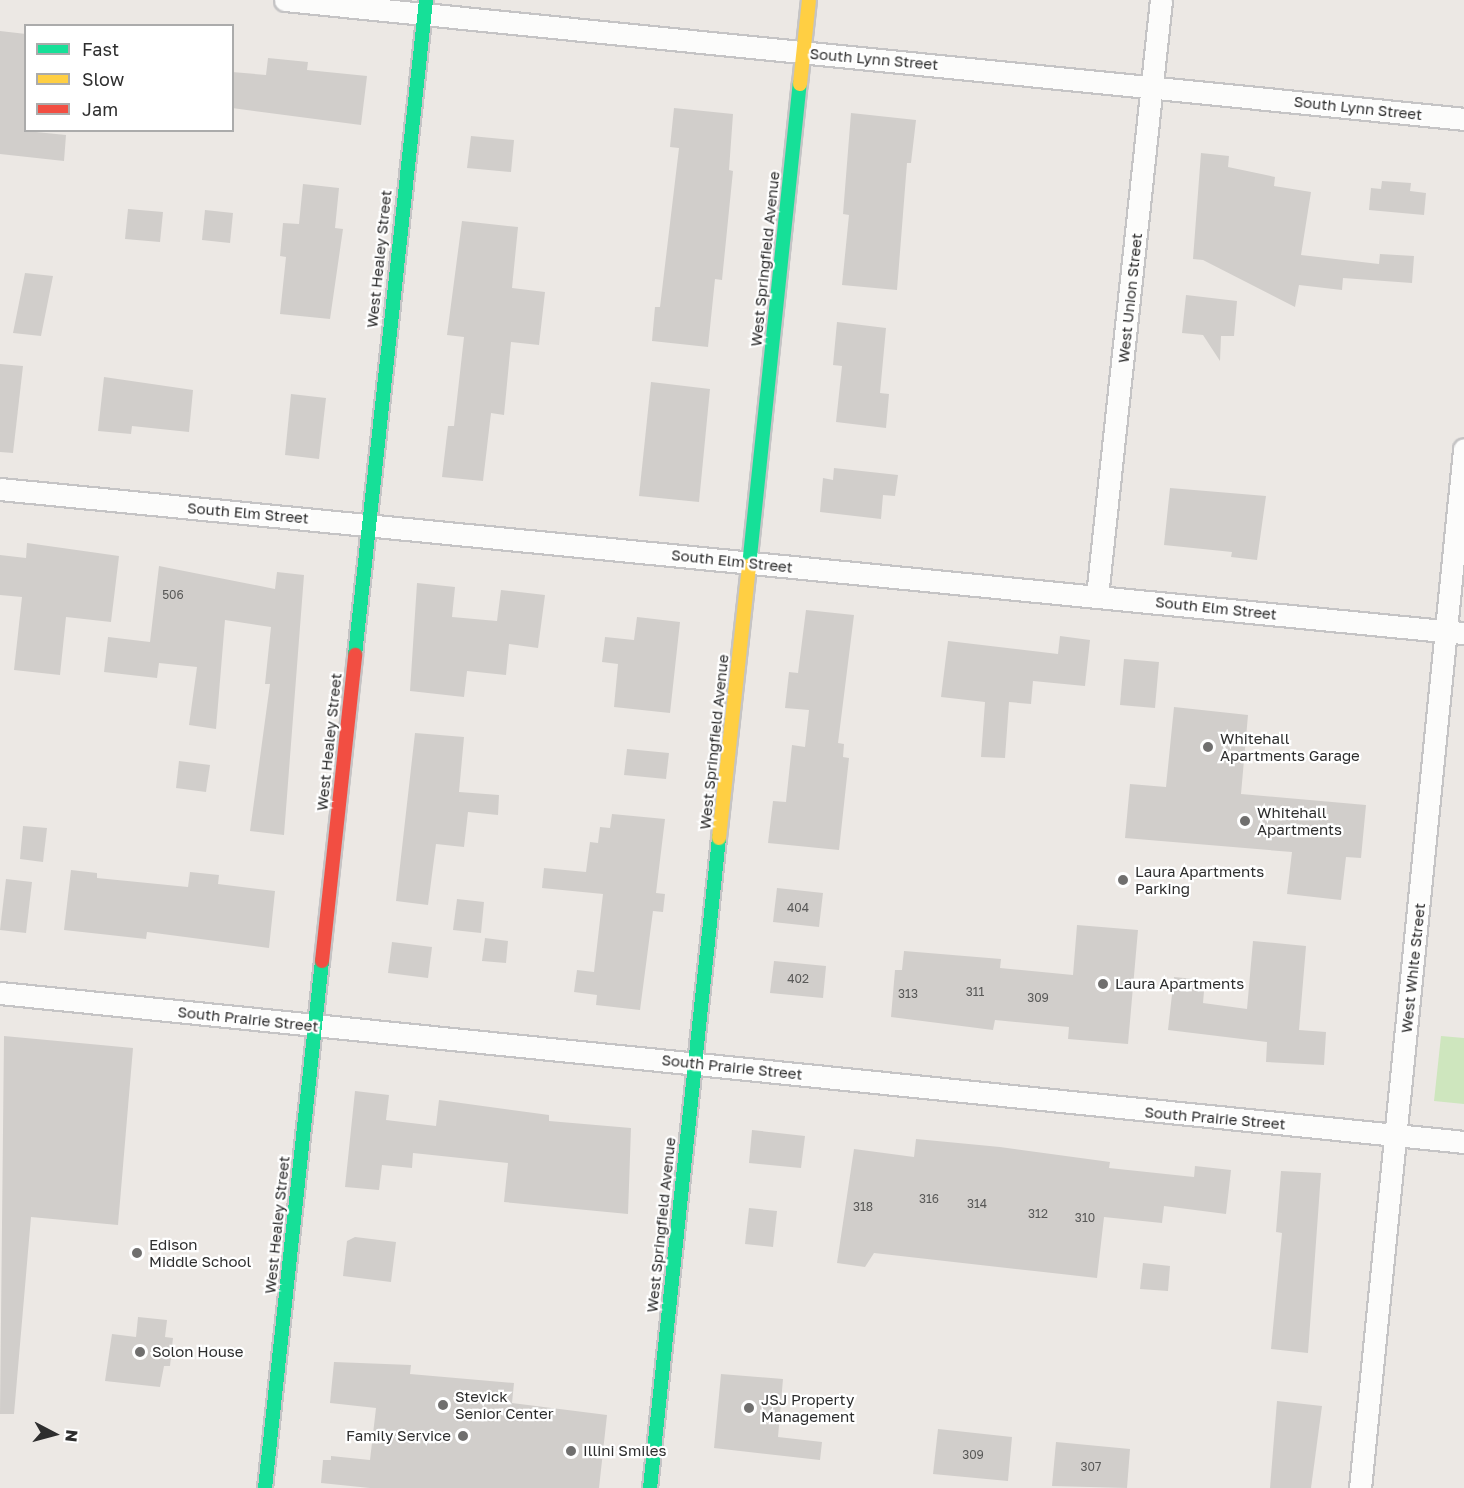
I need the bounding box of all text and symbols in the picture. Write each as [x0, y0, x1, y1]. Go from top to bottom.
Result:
legend [24, 24, 234, 132]
text: Fast [82, 38, 119, 60]
street label: South Lynn Street [809, 44, 939, 74]
text: Slow [82, 68, 124, 90]
street label: South Lynn Street [1293, 92, 1423, 124]
text: Jam [82, 98, 118, 120]
street label: West Springfield Avenue [747, 170, 783, 348]
street label: West Healey Street [363, 189, 395, 329]
street label: West Union Street [1114, 232, 1146, 364]
street label: South Elm Street [186, 499, 310, 527]
street label: South Elm Street [670, 546, 794, 576]
house number: 506 [162, 588, 184, 602]
street label: South Elm Street [1154, 593, 1278, 623]
street label: West Springfield Avenue [696, 653, 732, 831]
street label: West Healey Street [313, 672, 345, 812]
place label: Whitehall Apartments Garage [1220, 729, 1360, 764]
marker: Whitehall Apartments Garage [1201, 740, 1215, 754]
place label: Whitehall Apartments [1257, 803, 1342, 838]
marker: Whitehall Apartments [1238, 814, 1252, 828]
place label: Laura Apartments Parking [1135, 862, 1264, 897]
marker: Laura Apartments Parking [1116, 873, 1130, 887]
house number: 404 [787, 901, 809, 915]
street label: West White Street [1397, 902, 1429, 1034]
house number: 402 [787, 972, 809, 986]
place label: Laura Apartments [1115, 975, 1244, 993]
marker: Laura Apartments [1096, 977, 1110, 991]
house number: 311 [966, 985, 984, 999]
house number: 313 [898, 987, 918, 1001]
house number: 309 [1027, 991, 1049, 1005]
street label: South Prairie Street [177, 1003, 319, 1035]
street label: South Prairie Street [661, 1051, 803, 1083]
street label: South Prairie Street [1144, 1103, 1286, 1133]
street label: West Springfield Avenue [643, 1136, 679, 1314]
street label: West Healey Street [261, 1155, 293, 1295]
house number: 316 [919, 1192, 939, 1206]
house number: 314 [967, 1197, 987, 1211]
house number: 318 [853, 1200, 873, 1214]
house number: 312 [1028, 1207, 1048, 1221]
house number: 310 [1075, 1211, 1095, 1225]
place label: Edison Middle School [149, 1235, 251, 1270]
marker: Edison Middle School [130, 1246, 144, 1260]
place label: Solon House [152, 1343, 243, 1361]
marker: Solon House [133, 1345, 147, 1359]
place label: Stevick Senior Center [455, 1387, 554, 1422]
place label: JSJ Property Management [761, 1390, 855, 1425]
marker: Stevick Senior Center [436, 1398, 450, 1412]
marker: JSJ Property Management [742, 1401, 756, 1415]
north arrow [24, 1404, 84, 1464]
place label: Family Service [346, 1427, 451, 1445]
text: N [61, 1429, 82, 1443]
marker: Family Service [456, 1429, 470, 1443]
place label: Illini Smiles [583, 1442, 667, 1460]
marker: Illini Smiles [564, 1444, 578, 1458]
house number: 309 [962, 1448, 984, 1462]
house number: 307 [1081, 1460, 1101, 1474]

